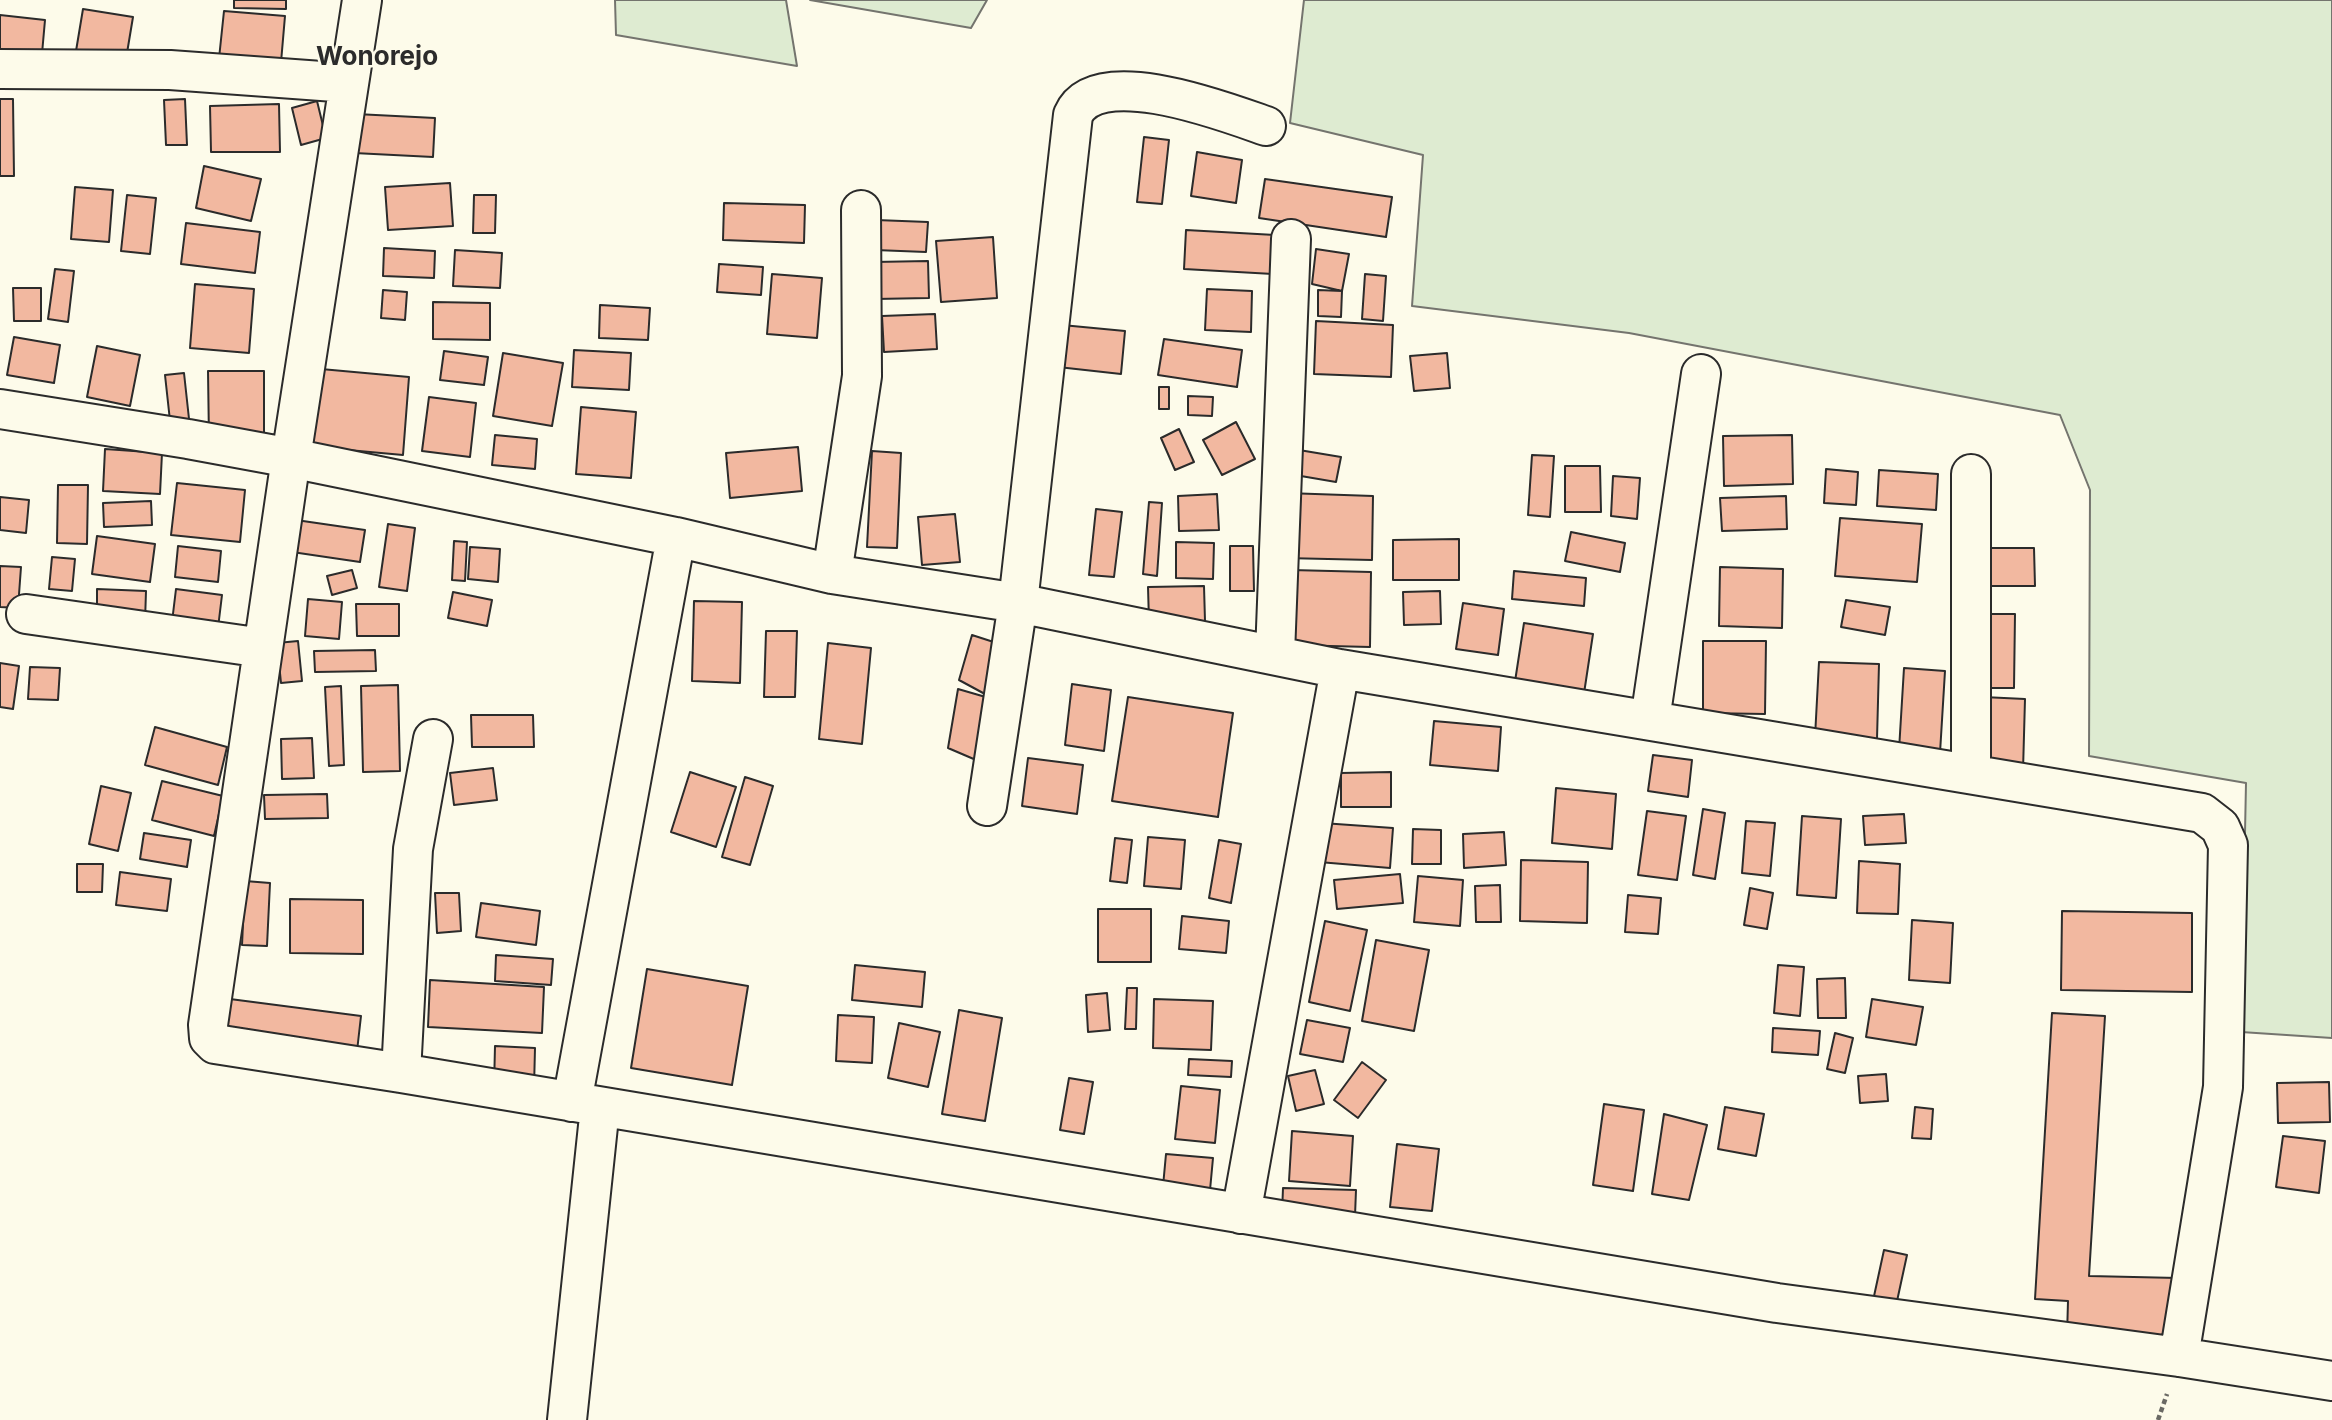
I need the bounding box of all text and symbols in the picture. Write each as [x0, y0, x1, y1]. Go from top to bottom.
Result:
district label: Wonorejo [316, 41, 438, 73]

